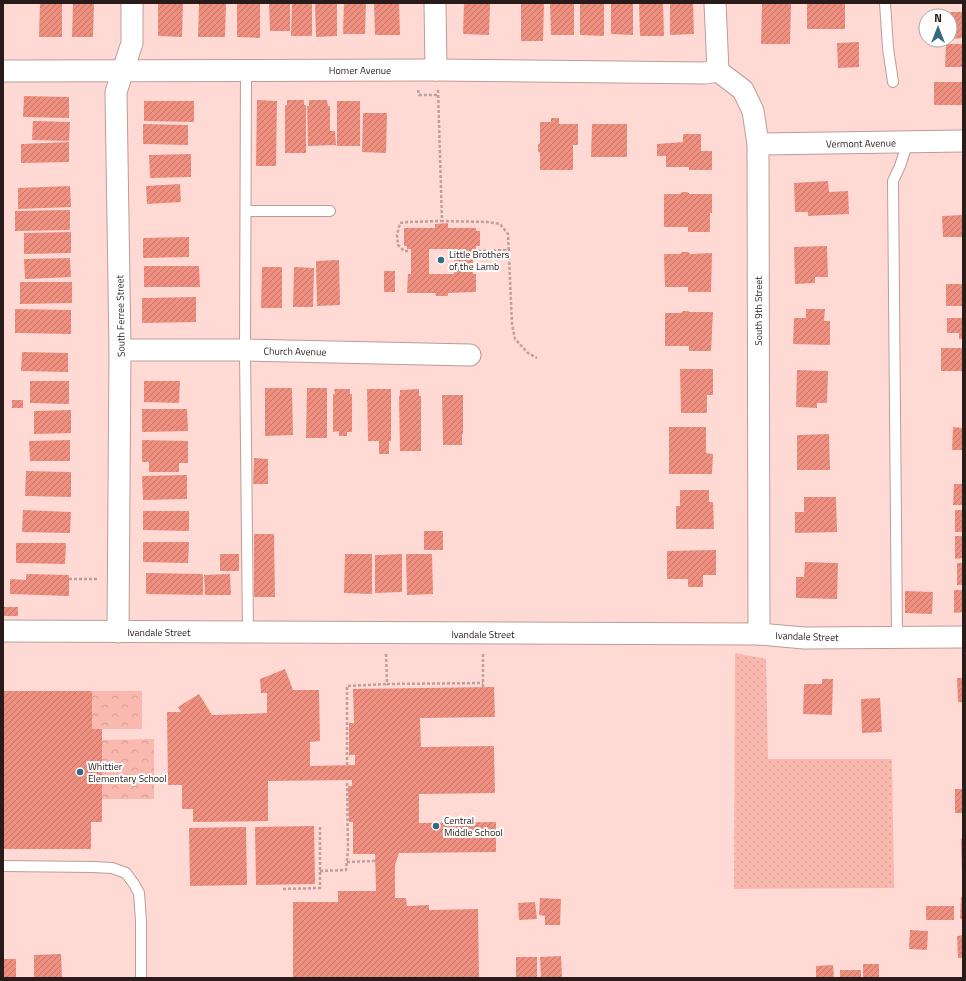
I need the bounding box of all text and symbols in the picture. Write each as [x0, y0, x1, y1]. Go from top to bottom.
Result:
north arrow [918, 8, 958, 48]
text: N [934, 10, 942, 26]
street label: Homer Avenue [329, 63, 391, 78]
street label: Vermont Avenue [826, 135, 896, 152]
place label: Little Brothers of the Lamb [449, 247, 510, 274]
marker: Little Brothers of the Lamb [436, 255, 446, 265]
street label: South Ferree Street [112, 274, 129, 357]
street label: South 9th Street [751, 276, 766, 346]
street label: Church Avenue [264, 343, 326, 360]
street label: Ivandale Street [127, 625, 191, 640]
street label: Ivandale Street [451, 627, 515, 642]
street label: Ivandale Street [775, 628, 839, 645]
place label: Whittier Elementary School [88, 759, 167, 786]
marker: Whittier Elementary School [75, 767, 85, 777]
place label: Central Middle School [444, 813, 503, 840]
marker: Central Middle School [431, 821, 441, 831]

